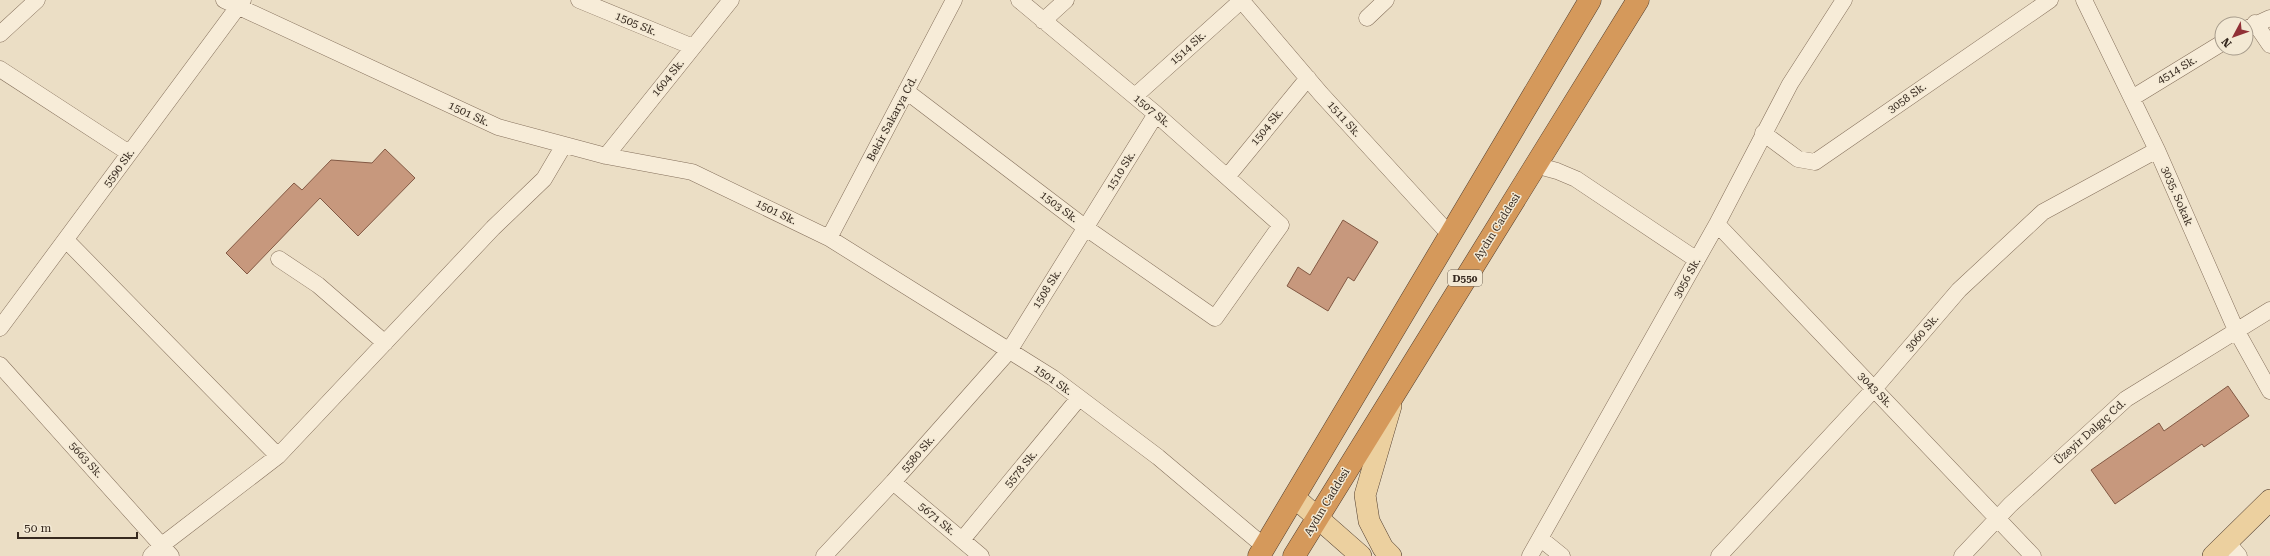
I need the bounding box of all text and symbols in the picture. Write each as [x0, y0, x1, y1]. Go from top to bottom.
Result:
street label: 1505 Sk. [613, 9, 659, 39]
north arrow [2214, 16, 2254, 56]
street label: 1514 Sk. [1167, 28, 1209, 68]
text: N [2219, 34, 2235, 50]
street label: 4514 Sk. [2155, 53, 2199, 87]
street label: 1604 Sk. [649, 57, 687, 99]
street label: Bekir Sakarya Cd. [864, 74, 920, 164]
street label: 3058 Sk. [1885, 80, 1929, 116]
street label: 1507 Sk. [1131, 92, 1173, 130]
street label: 1511 Sk. [1324, 98, 1364, 140]
street label: 1501 Sk. [446, 99, 492, 129]
street label: 1504 Sk. [1248, 106, 1286, 148]
street label: 5590 Sk. [101, 146, 137, 190]
street label: 1510 Sk. [1104, 149, 1138, 193]
street label: 3035. Sokak [2159, 164, 2195, 228]
street label: 1503 Sk. [1037, 189, 1081, 226]
street label: Aydın Caddesi [1471, 191, 1523, 263]
street label: 1501 Sk. [753, 196, 799, 228]
street label: 3056 Sk. [1671, 255, 1703, 300]
street label: 1508 Sk. [1030, 267, 1064, 311]
road number: D550 [1448, 270, 1482, 286]
street label: 3060 Sk. [1903, 312, 1941, 354]
street label: 1501 Sk. [1031, 362, 1075, 398]
street label: 3043 Sk. [1855, 370, 1895, 410]
street label: Üzeyir Dalgıç Cd. [2051, 396, 2128, 467]
street label: 5580 Sk. [899, 433, 937, 475]
street label: 5663 Sk. [66, 439, 106, 481]
street label: 5578 Sk. [1002, 448, 1040, 490]
street label: Aydın Caddesi [1302, 465, 1353, 538]
street label: 5671 Sk. [916, 500, 958, 538]
scale bar [18, 514, 137, 540]
text: 50 m [24, 521, 51, 535]

